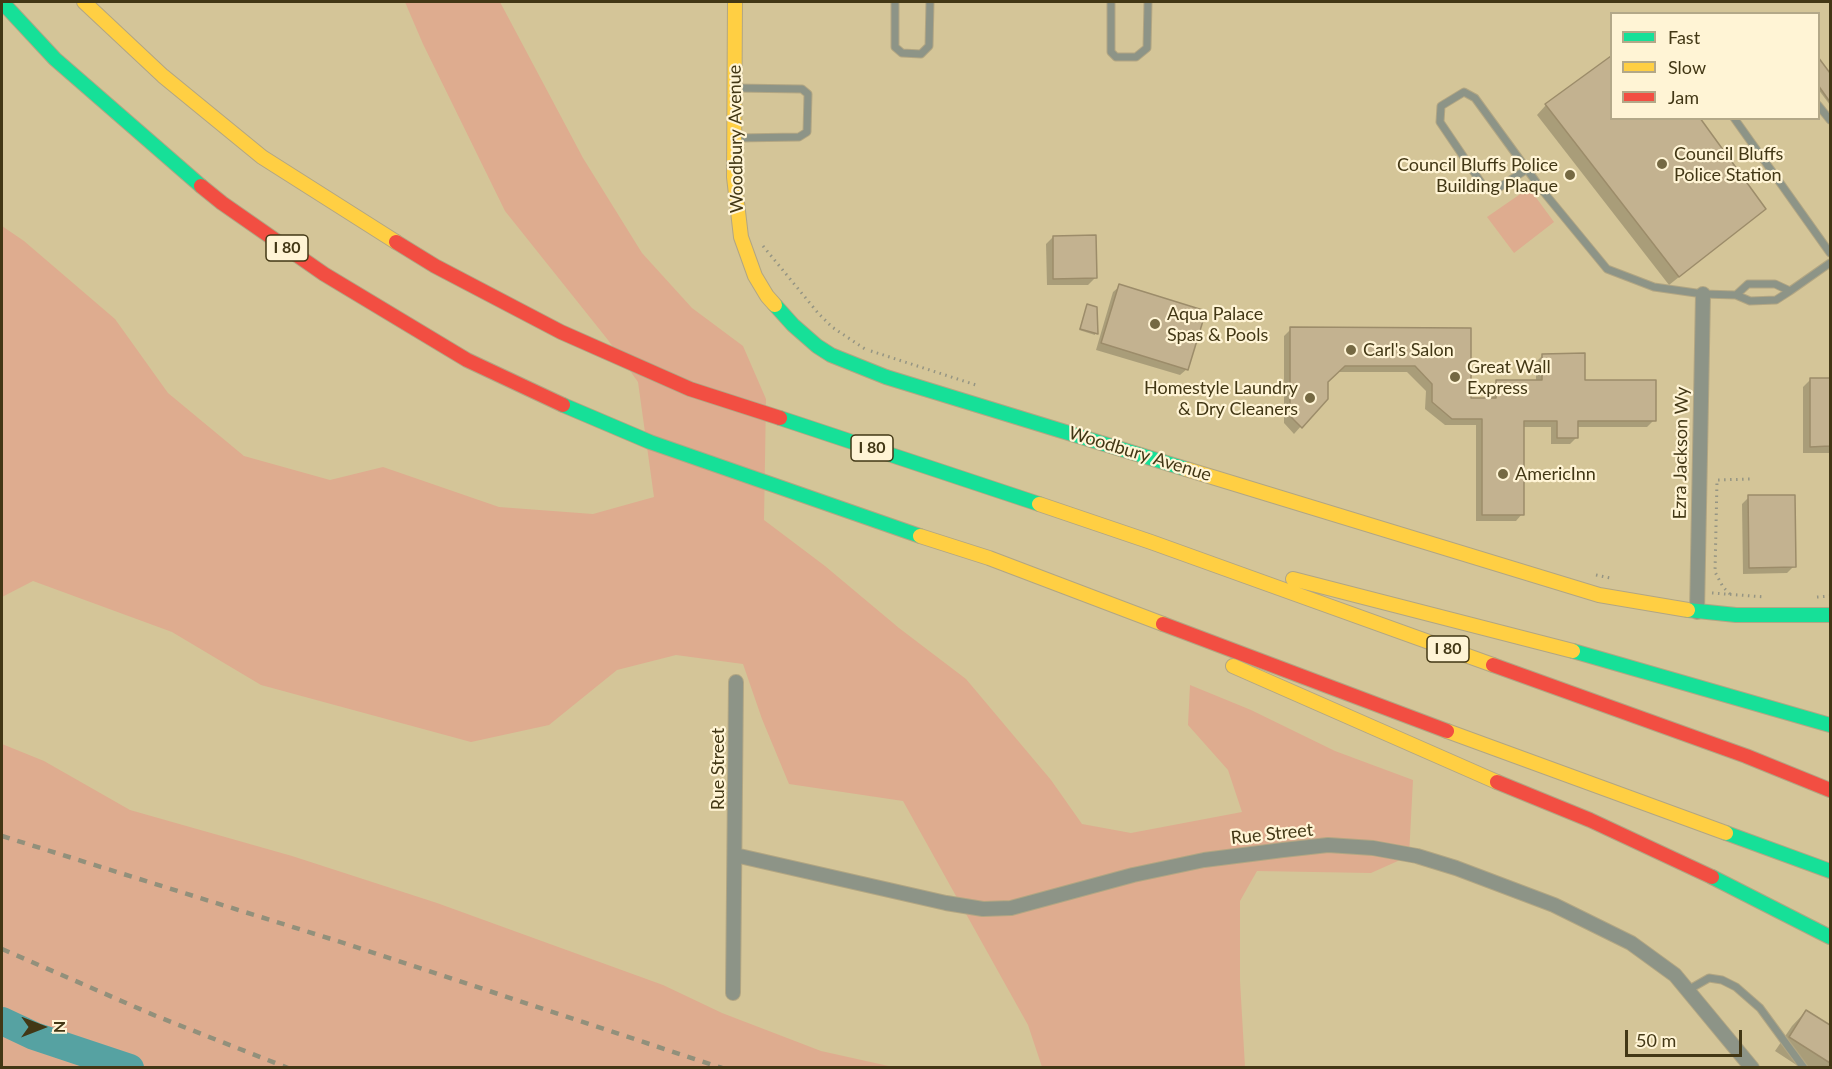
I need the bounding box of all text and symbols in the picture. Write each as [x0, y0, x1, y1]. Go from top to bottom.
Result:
legend [1610, 12, 1820, 120]
text: Fast [1668, 26, 1700, 48]
text: Slow [1668, 56, 1706, 78]
street label: Woodbury Avenue [724, 65, 748, 213]
text: Jam [1668, 86, 1699, 108]
place label: Council Bluffs Police Station [1674, 143, 1783, 186]
place label: Council Bluffs Police Building Plaque [1397, 154, 1558, 196]
marker: Council Bluffs Police Station [1655, 157, 1669, 171]
marker: Council Bluffs Police Building Plaque [1563, 168, 1577, 182]
road number: I 80 [266, 235, 308, 261]
place label: Aqua Palace Spas & Pools [1167, 303, 1268, 346]
marker: Aqua Palace Spas & Pools [1148, 317, 1162, 331]
place label: Carl's Salon [1363, 339, 1454, 361]
marker: Carl's Salon [1344, 343, 1358, 357]
place label: Great Wall Express [1467, 356, 1551, 398]
marker: Great Wall Express [1448, 370, 1462, 384]
place label: Homestyle Laundry & Dry Cleaners [1144, 377, 1298, 420]
street label: Ezra Jackson Wy [1669, 386, 1693, 520]
marker: Homestyle Laundry & Dry Cleaners [1303, 391, 1317, 405]
street label: Woodbury Avenue [1066, 422, 1214, 486]
road number: I 80 [851, 435, 893, 461]
place label: AmericInn [1515, 463, 1596, 485]
marker: AmericInn [1496, 467, 1510, 481]
road number: I 80 [1427, 636, 1469, 662]
street label: Rue Street [707, 728, 729, 810]
street label: Rue Street [1230, 819, 1314, 849]
north arrow [12, 997, 72, 1057]
scale bar [1628, 1018, 1745, 1056]
text: N [51, 1021, 70, 1033]
text: 50 m [1636, 1029, 1676, 1051]

